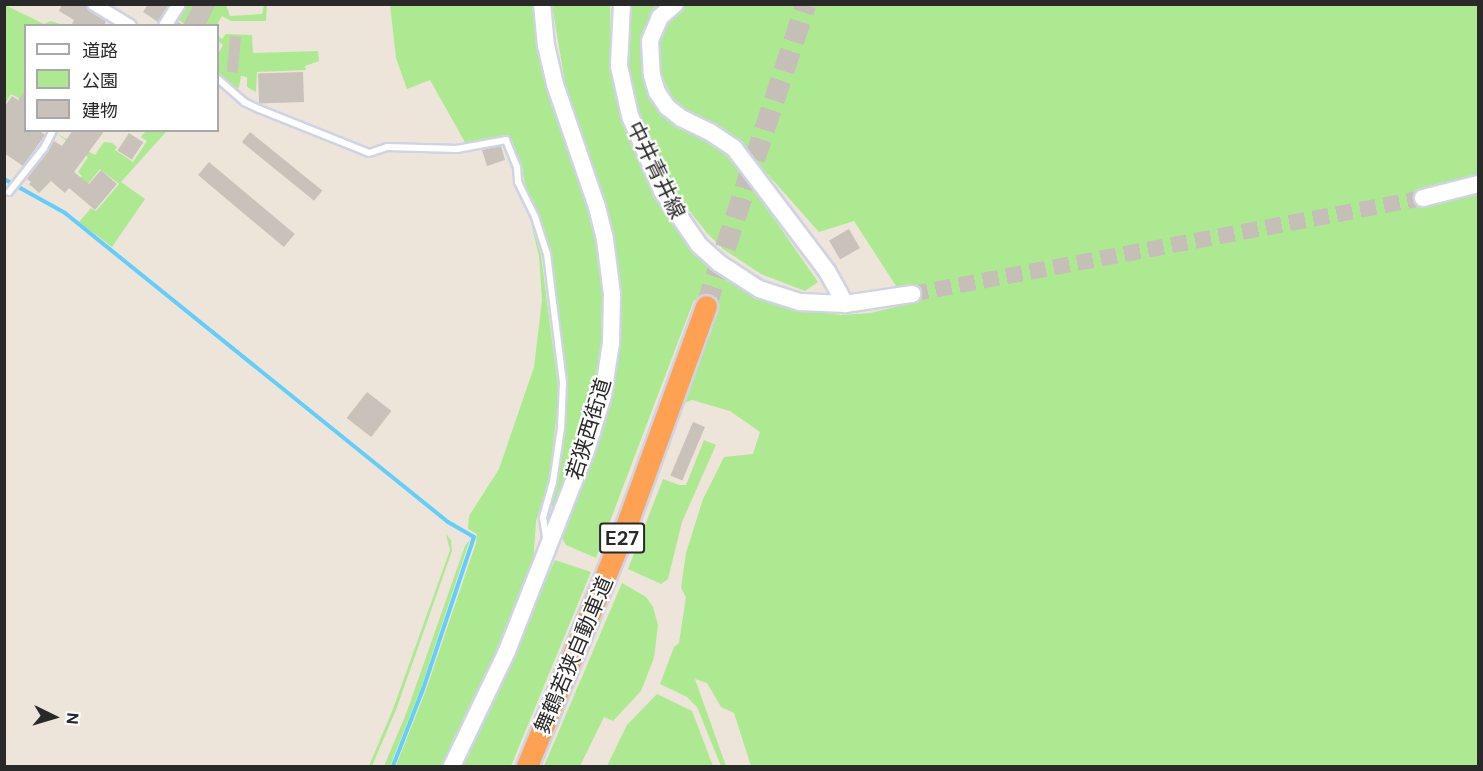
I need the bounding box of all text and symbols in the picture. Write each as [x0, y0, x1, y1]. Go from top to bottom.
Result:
legend [24, 24, 219, 132]
text: 道路 [82, 39, 118, 63]
text: 公園 [82, 69, 118, 93]
text: 建物 [82, 99, 118, 123]
street label: 中井青井線 [622, 117, 690, 223]
street label: 若狭西街道 [562, 375, 616, 483]
road number: E27 [598, 521, 646, 555]
street label: 舞鶴若狭自動車道 [530, 573, 618, 737]
north arrow [24, 687, 84, 747]
text: N [61, 712, 83, 725]

